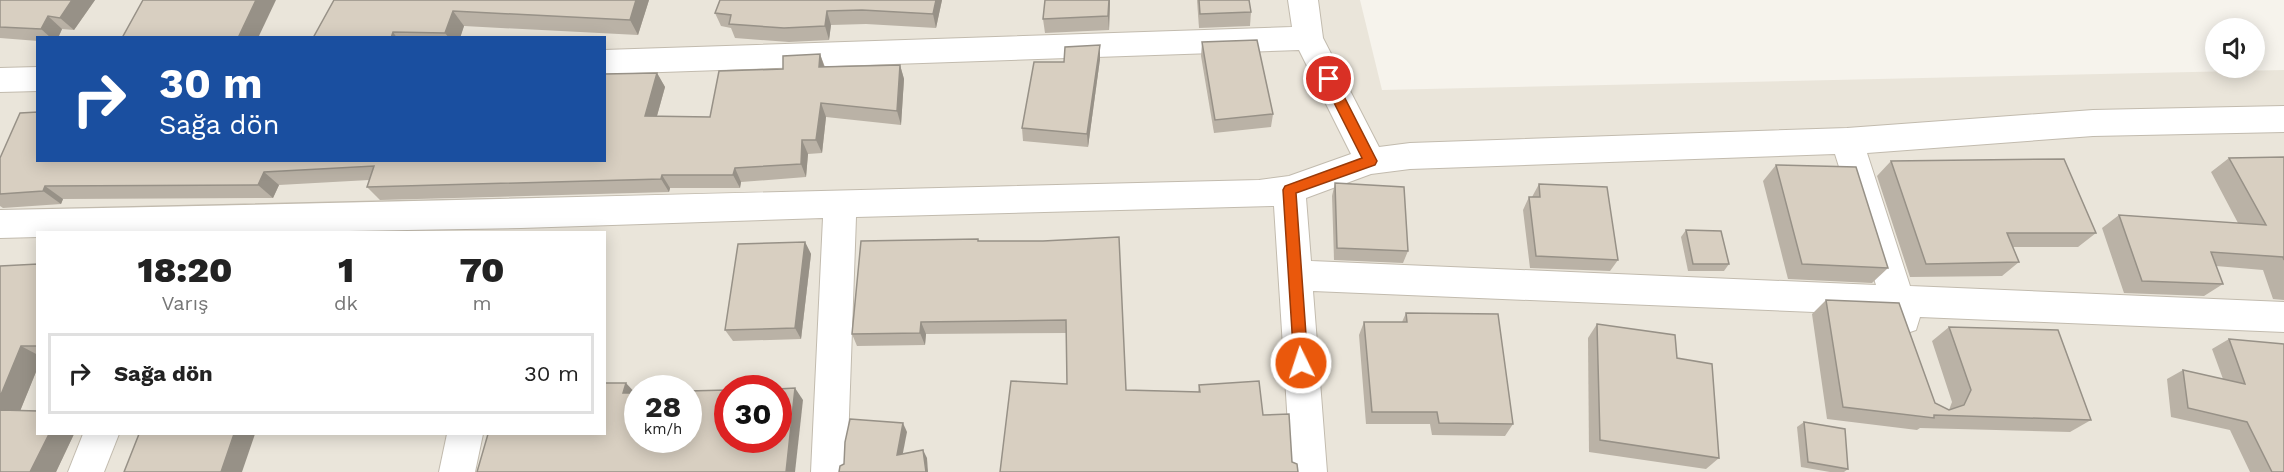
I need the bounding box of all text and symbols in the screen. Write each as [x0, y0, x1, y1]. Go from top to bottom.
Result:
map controls [2205, 18, 2265, 78]
button: sound [2205, 18, 2265, 78]
pin [1303, 53, 1354, 104]
text: 30 m [159, 59, 263, 108]
icon: right [60, 60, 138, 138]
icon: arrive [1312, 62, 1345, 95]
text: Sağa dön [159, 109, 279, 141]
text: 18:20 [138, 249, 232, 291]
text: 1 [338, 249, 354, 291]
text: 70 [459, 249, 504, 291]
text: Varış [161, 291, 209, 315]
text: dk [334, 291, 358, 315]
text: m [472, 291, 491, 315]
position arrow [1269, 331, 1333, 395]
icon: right [63, 357, 96, 390]
text: Sağa dön [114, 361, 213, 386]
text: 30 m [524, 361, 579, 386]
speed limit sign: 30 [714, 375, 792, 453]
text: 28 [645, 389, 681, 424]
text: km/h [644, 420, 682, 438]

